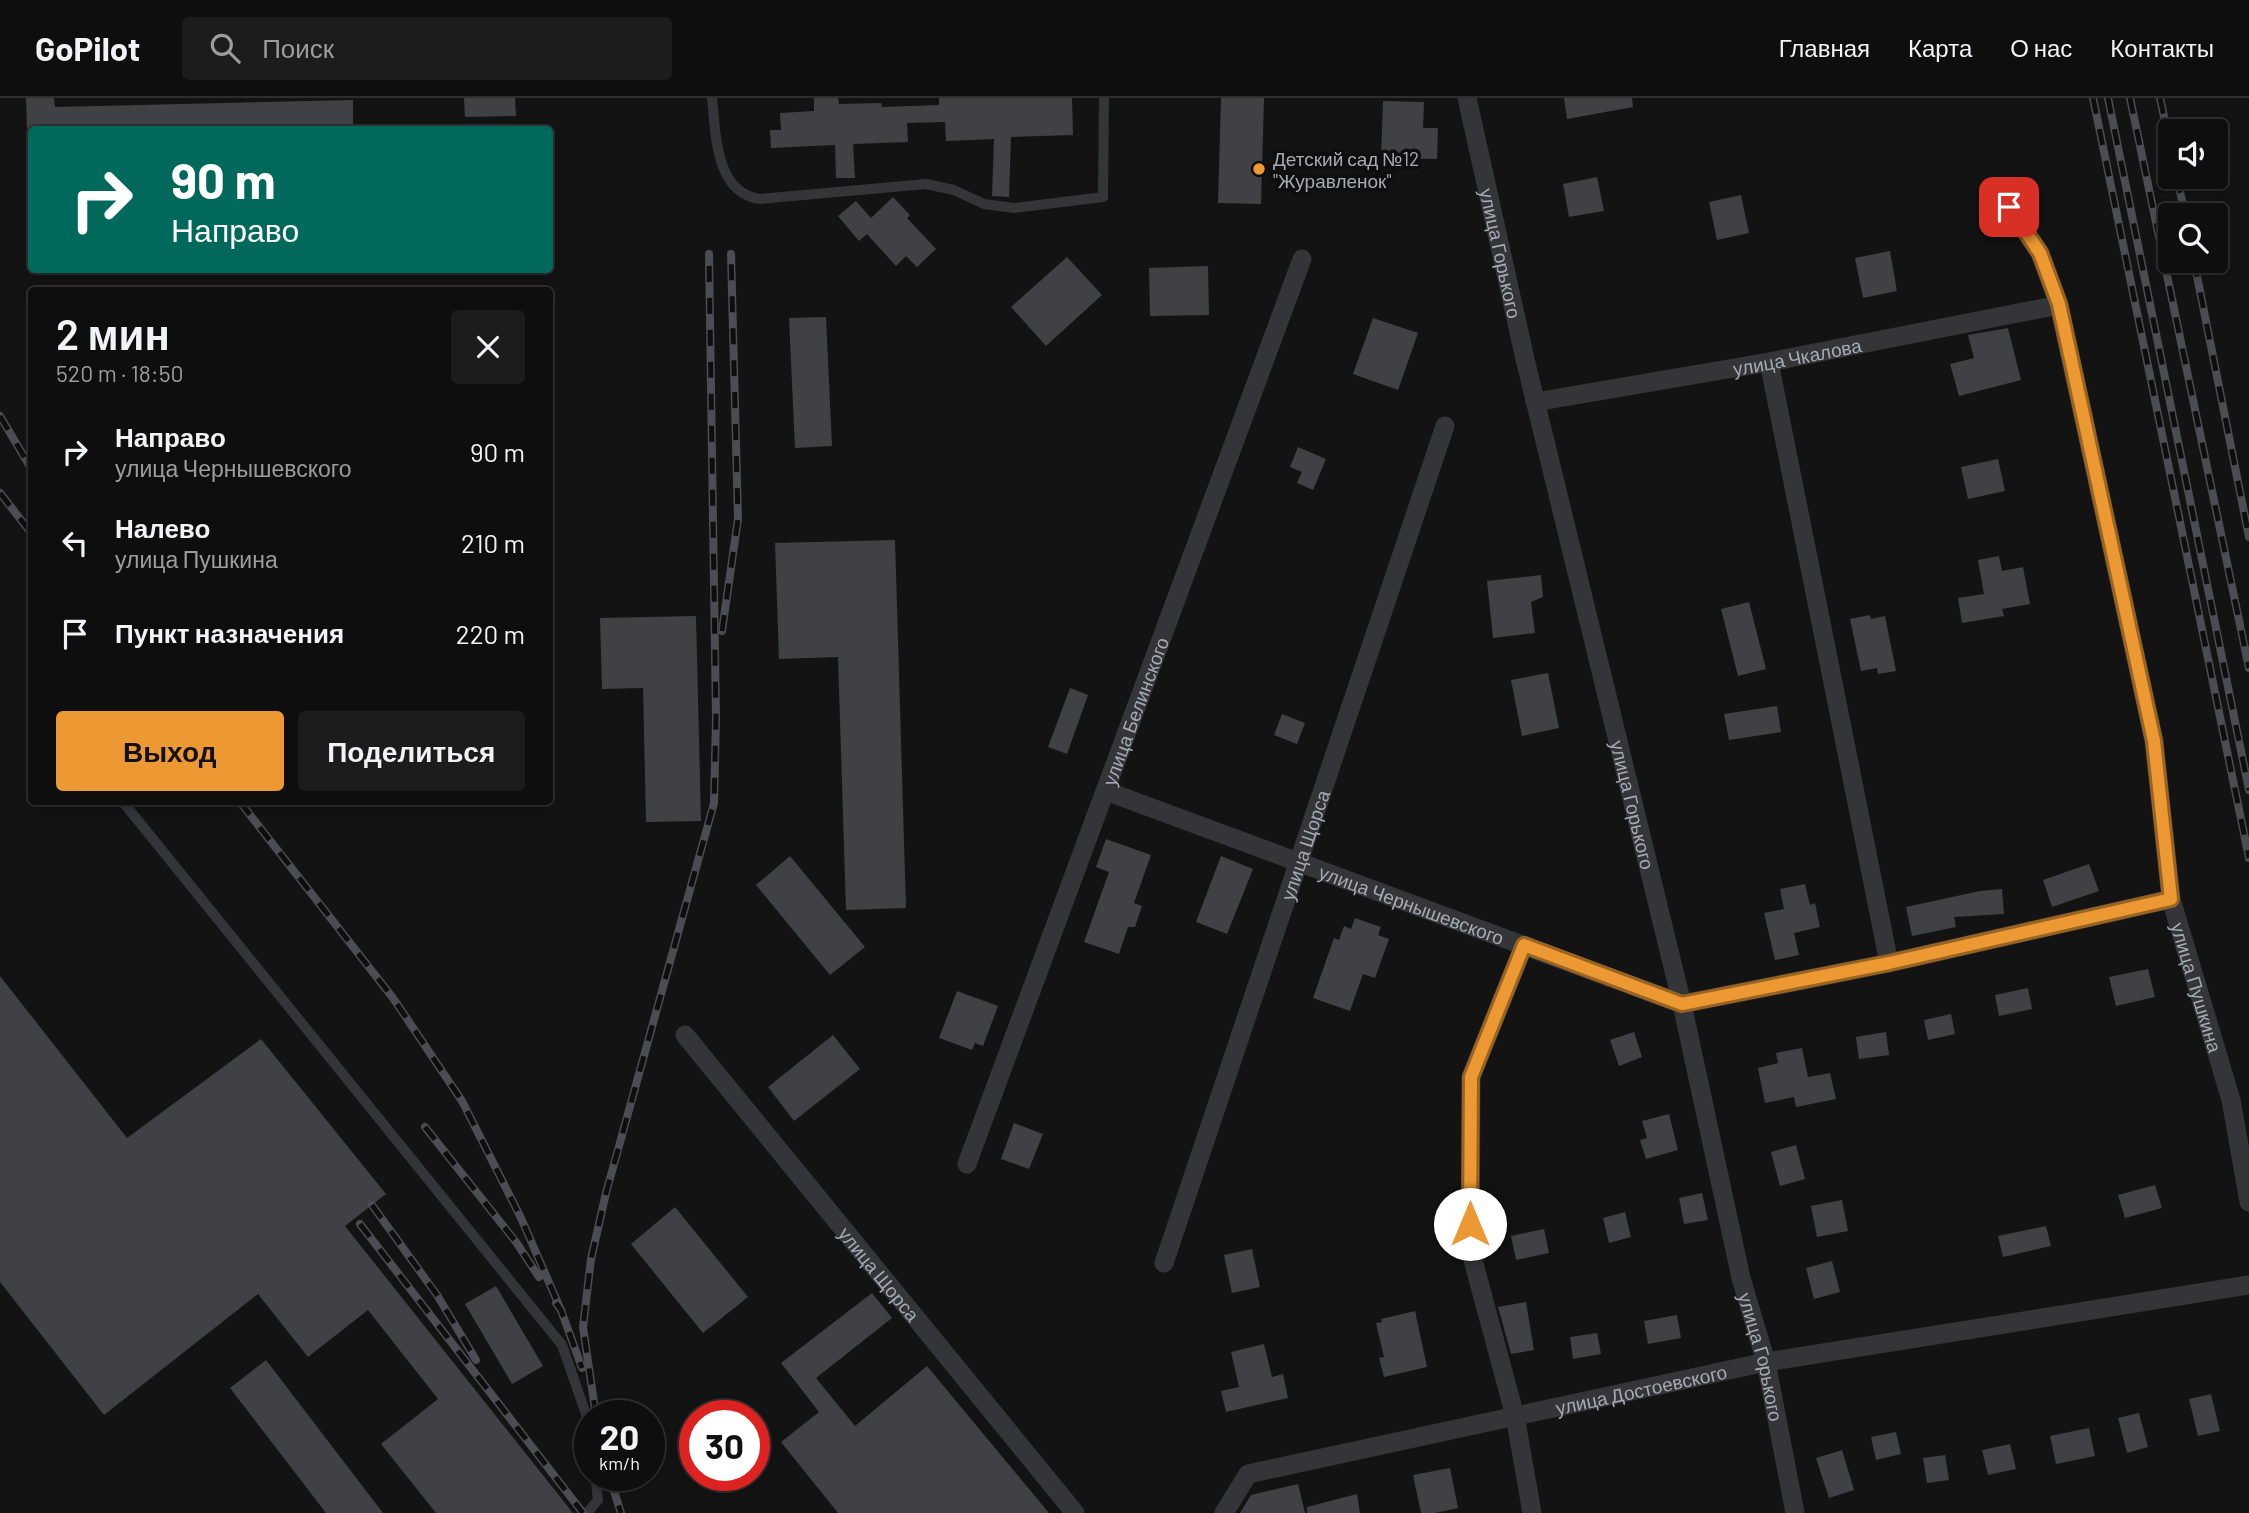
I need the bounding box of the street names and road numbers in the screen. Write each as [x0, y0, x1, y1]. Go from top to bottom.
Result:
street label: улица Горького [1476, 186, 1527, 320]
street label: улица Чкалова [1731, 333, 1864, 380]
street label: улица Белинского [1097, 634, 1173, 788]
street label: улица Горького [1607, 738, 1660, 872]
street label: улица Щорса [1275, 786, 1334, 903]
street label: улица Чернышевского [1316, 859, 1507, 949]
street label: улица Пушкина [2167, 919, 2228, 1055]
street label: улица Щорса [834, 1222, 925, 1326]
street label: улица Горького [1734, 1289, 1789, 1423]
street label: улица Достоевского [1553, 1359, 1729, 1419]

